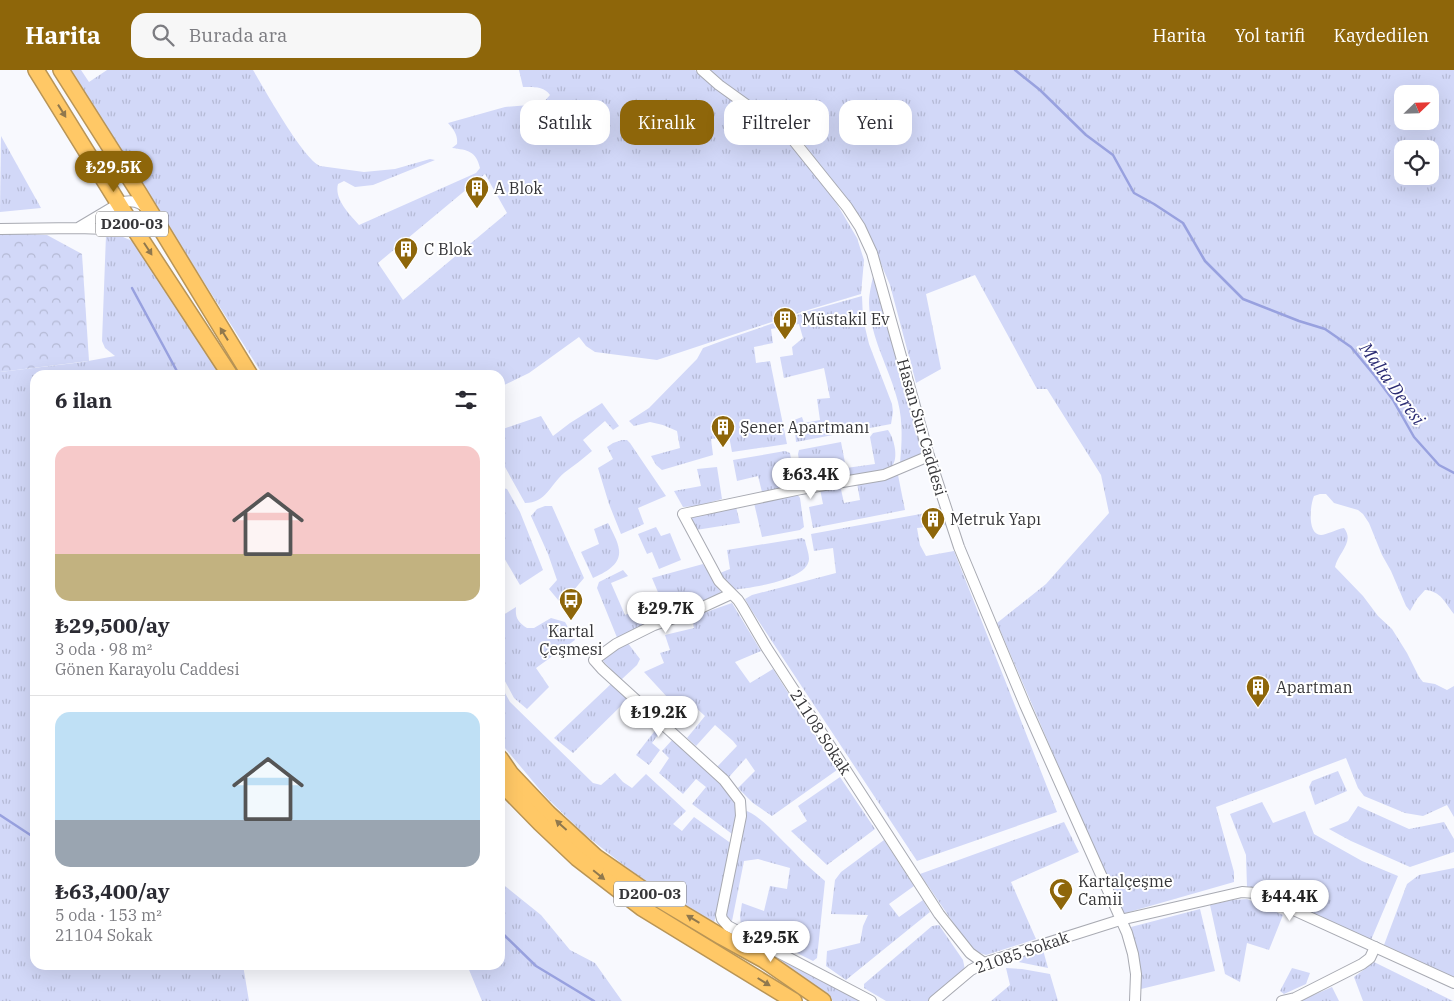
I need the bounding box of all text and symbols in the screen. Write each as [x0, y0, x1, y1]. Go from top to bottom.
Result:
search box [131, 13, 481, 58]
text: Harita [25, 19, 101, 51]
icon: search [149, 21, 177, 49]
text: Burada ara [189, 23, 287, 47]
text: Harita [1153, 24, 1206, 47]
text: Yol tarifi [1234, 24, 1305, 47]
text: Kaydedilen [1333, 24, 1429, 47]
north arrow [1394, 85, 1439, 130]
map controls [1394, 85, 1439, 185]
chip: Satılık [520, 100, 610, 145]
chip: Kiralık [620, 100, 714, 145]
chip: Filtreler [724, 100, 829, 145]
chip: Yeni [839, 100, 912, 145]
one-way arrow [58, 105, 67, 118]
button: locate [1394, 140, 1439, 185]
pin: ₺29.5K [73, 150, 155, 193]
text: ₺29.5K [86, 157, 142, 177]
building icon: A Blok [464, 175, 490, 209]
place label: A Blok [494, 178, 543, 198]
road number: D200-03 [96, 212, 168, 236]
building icon: C Blok [393, 236, 419, 270]
place label: C Blok [424, 239, 473, 259]
one-way arrow [143, 243, 153, 256]
building icon: Müstakil Ev [772, 306, 798, 340]
place label: Müstakil Ev [802, 309, 890, 329]
one-way arrow [220, 327, 229, 340]
water label: Malta Deresi [1354, 337, 1431, 430]
street label: Hasan Sur Caddesi [893, 356, 951, 498]
text: 6 ilan [55, 386, 112, 414]
icon: filters [452, 386, 480, 414]
building icon: Şener Apartmanı [710, 414, 736, 448]
place label: Şener Apartmanı [740, 417, 869, 437]
pin: ₺63.4K [770, 458, 852, 500]
text: ₺63.4K [783, 464, 839, 484]
icon: home [223, 479, 313, 569]
building icon: Metruk Yapı [920, 506, 946, 540]
place label: Metruk Yapı [950, 509, 1041, 529]
bus stop icon: Kartal Çeşmesi [558, 587, 584, 621]
pin: ₺29.7K [625, 592, 707, 634]
text: ₺29.7K [638, 598, 694, 618]
text: ₺29,500/ay [55, 611, 170, 639]
place label: Kartal Çeşmesi [539, 621, 603, 659]
text: 3 oda · 98 m² [55, 639, 152, 659]
text: Gönen Karayolu Caddesi [55, 659, 239, 679]
building icon: Apartman [1245, 674, 1271, 708]
place label: Apartman [1276, 677, 1353, 697]
street label: 21108 Sokak [786, 686, 856, 779]
pin: ₺19.2K [618, 696, 700, 738]
text: ₺19.2K [631, 702, 687, 722]
icon: home [223, 744, 313, 834]
one-way arrow [555, 819, 567, 831]
one-way arrow [592, 870, 605, 881]
place label: Kartalçeşme Camii [1078, 871, 1173, 909]
text: ₺63,400/ay [55, 877, 170, 905]
mosque icon: Kartalçeşme Camii [1048, 877, 1074, 911]
pin: ₺44.4K [1249, 880, 1331, 922]
road number: D200-03 [614, 882, 686, 906]
text: ₺44.4K [1262, 886, 1318, 906]
text: 5 oda · 153 m² [55, 905, 162, 925]
one-way arrow [686, 915, 699, 924]
pin: ₺29.5K [730, 920, 812, 963]
text: 21104 Sokak [55, 925, 153, 945]
street label: 21085 Sokak [973, 926, 1072, 977]
text: ₺29.5K [743, 927, 799, 947]
one-way arrow [758, 978, 771, 987]

